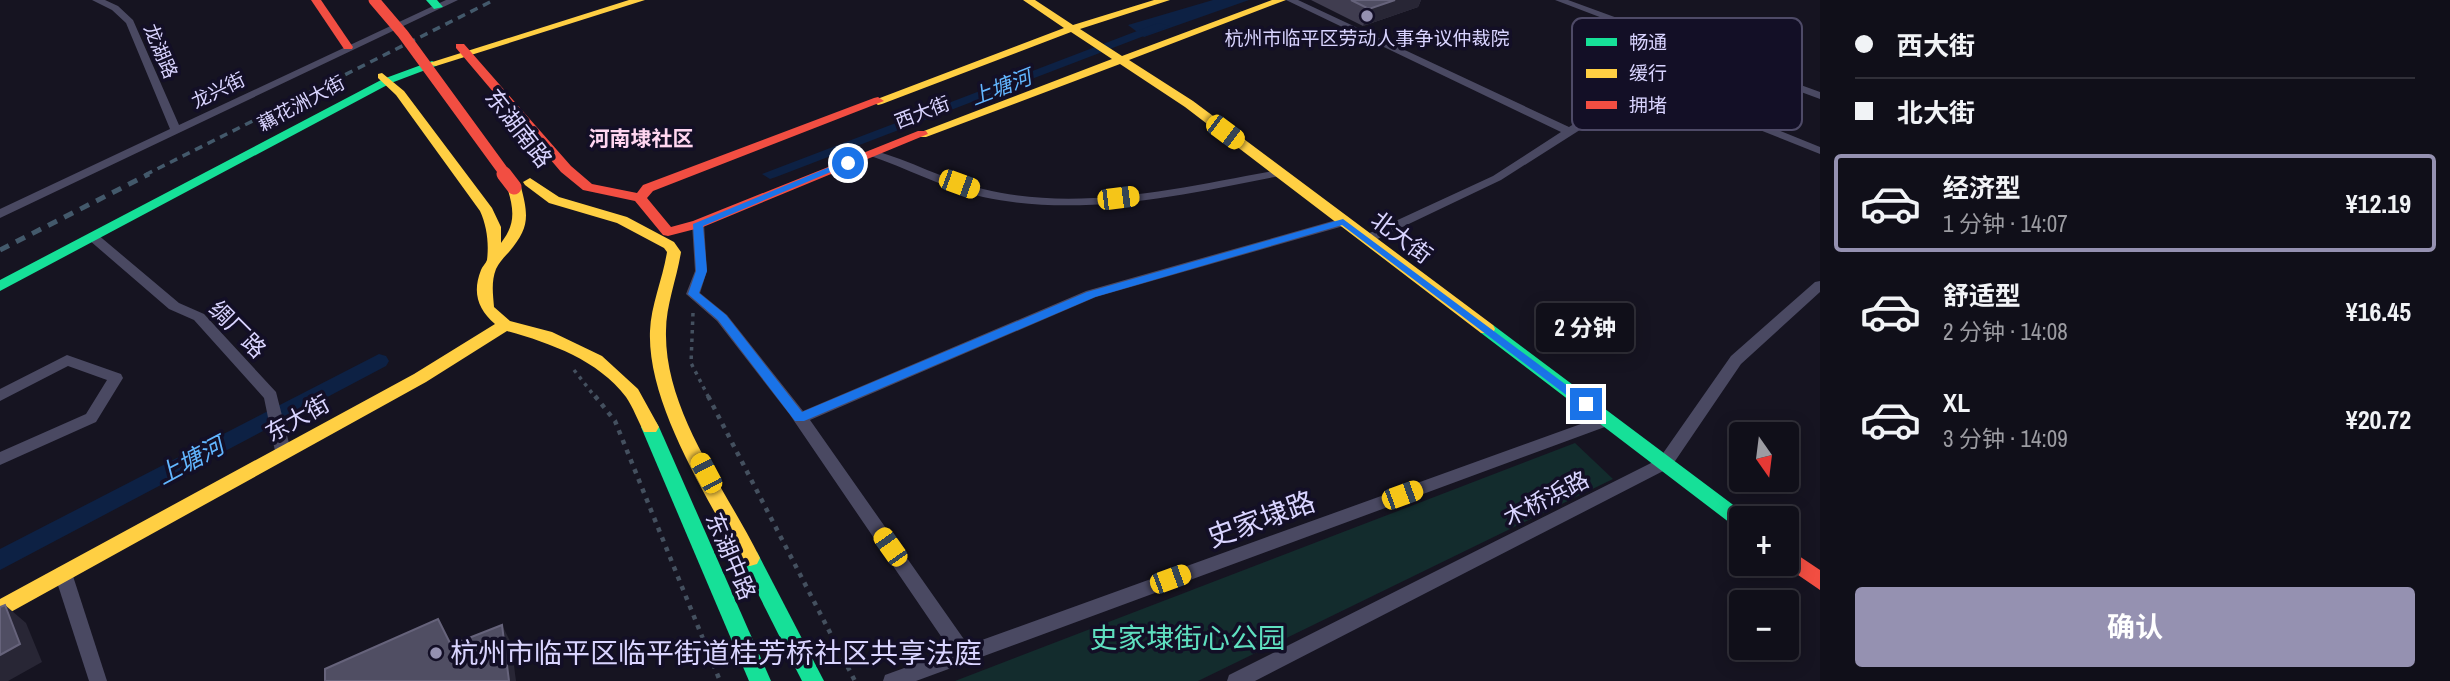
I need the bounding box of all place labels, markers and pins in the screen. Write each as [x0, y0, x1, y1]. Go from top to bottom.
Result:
marker: 杭州市临平区劳动人事争议仲裁院 [1359, 8, 1375, 24]
place label: 杭州市临平区劳动人事争议仲裁院 [1224, 25, 1510, 51]
place label: 杭州市临平区临平街道桂芳桥社区共享法庭 [450, 634, 982, 672]
marker: 杭州市临平区临平街道桂芳桥社区共享法庭 [428, 645, 444, 661]

